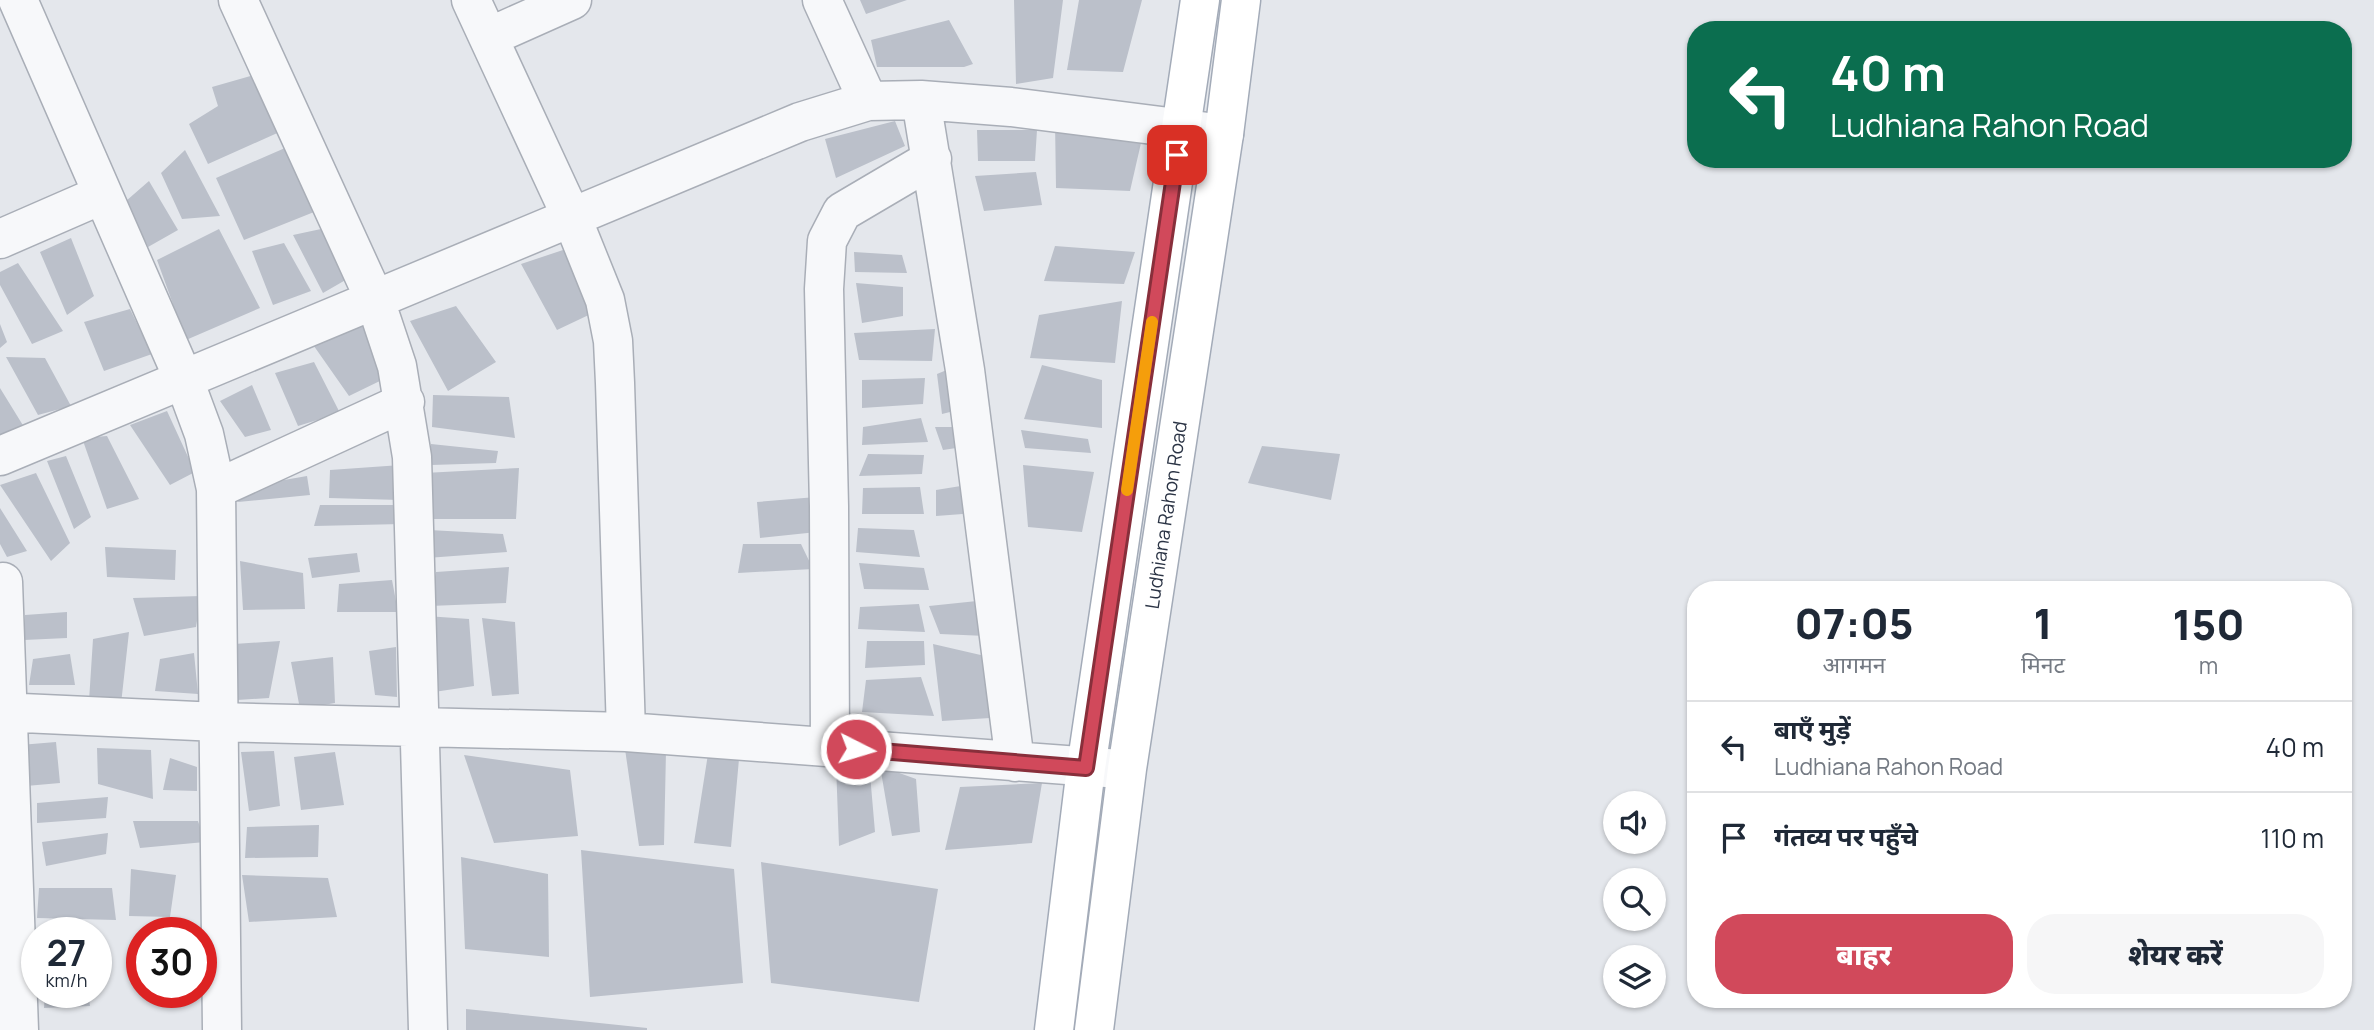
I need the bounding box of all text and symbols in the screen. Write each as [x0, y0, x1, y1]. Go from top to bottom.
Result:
text: 40 m [1830, 39, 1946, 106]
icon: left [1715, 49, 1806, 140]
text: Ludhiana Rahon Road [1830, 103, 2149, 147]
pin [1147, 125, 1207, 185]
icon: arrive [1158, 136, 1196, 174]
street label: Ludhiana Rahon Road [1139, 419, 1193, 611]
text: 07:05 [1794, 594, 1914, 652]
text: 1 [2033, 594, 2053, 652]
text: 150 [2172, 595, 2245, 653]
text: आगमन [1823, 648, 1885, 680]
text: मिनट [2021, 648, 2065, 680]
text: m [2199, 649, 2218, 681]
text: बाएँ मुड़ें [1774, 711, 1851, 747]
position arrow [819, 712, 893, 786]
icon: left [1715, 728, 1753, 766]
text: 40 m [2266, 729, 2324, 765]
text: Ludhiana Rahon Road [1774, 750, 2003, 782]
map controls [1603, 791, 1666, 1008]
button: sound [1603, 791, 1666, 854]
text: गंतव्य पर पहुँचे [1774, 818, 1918, 854]
icon: arrive [1715, 819, 1753, 857]
text: 110 m [2261, 820, 2324, 856]
button: search [1603, 868, 1666, 931]
button: बाहर [1715, 914, 2013, 994]
button: शेयर करें [2027, 914, 2324, 994]
speed limit sign: 30 [126, 917, 217, 1008]
text: 27 [47, 929, 86, 977]
button: layers [1603, 945, 1666, 1008]
text: km/h [46, 968, 87, 992]

